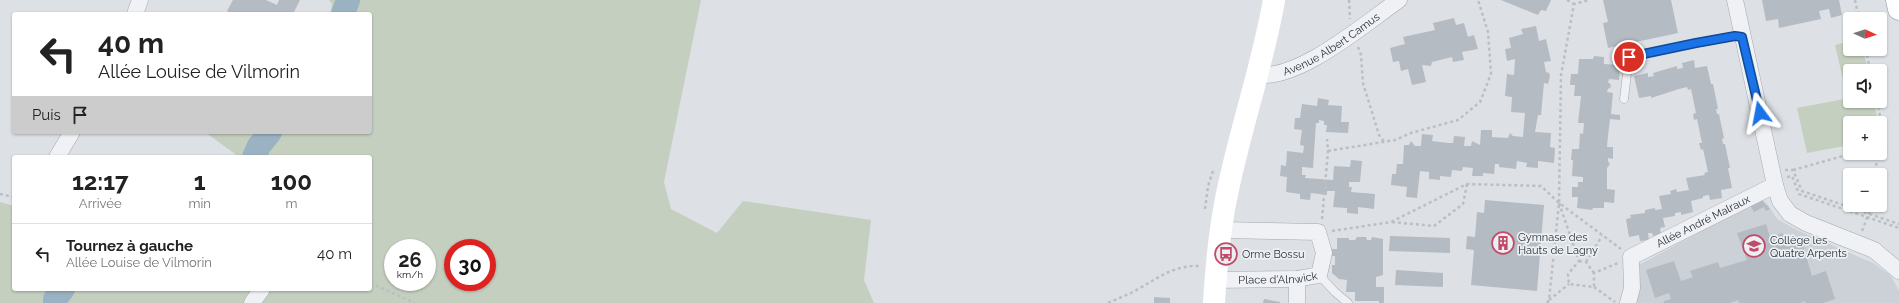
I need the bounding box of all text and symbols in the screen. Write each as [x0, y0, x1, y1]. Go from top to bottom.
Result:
street label: Avenue Albert Camus [1281, 10, 1382, 79]
north arrow [1843, 12, 1887, 56]
map controls [1843, 12, 1887, 212]
text: 40 m [98, 27, 164, 60]
icon: left [32, 28, 84, 80]
pin [1612, 40, 1646, 74]
icon: arrive [1618, 46, 1640, 68]
text: Allée Louise de Vilmorin [98, 61, 300, 82]
button: sound [1843, 64, 1887, 108]
position arrow [1739, 92, 1781, 134]
icon: arrive [69, 104, 91, 126]
text: Puis [32, 106, 61, 124]
button: + [1843, 116, 1887, 160]
text: 12:17 [72, 167, 129, 196]
text: 1 [194, 167, 206, 196]
text: 100 [271, 167, 312, 196]
button: − [1843, 168, 1887, 212]
street label: Allée André Malraux [1654, 192, 1753, 250]
text: Arrivée [79, 196, 122, 211]
text: min [188, 196, 211, 211]
text: m [285, 196, 297, 211]
building icon: Gymnase des Hauts de Lagny [1490, 230, 1516, 256]
place label: Gymnase des Hauts de Lagny [1518, 231, 1598, 257]
school or university icon: Collège les Quatre Arpents [1741, 233, 1767, 259]
place label: Collège les Quatre Arpents [1770, 234, 1847, 260]
text: Tournez à gauche [66, 237, 193, 255]
speed limit sign: 30 [444, 239, 496, 291]
bus stop icon: Orme Bossu [1213, 241, 1239, 267]
icon: left [32, 243, 54, 265]
text: 40 m [317, 245, 352, 263]
text: 26 [398, 248, 422, 272]
place label: Orme Bossu [1242, 248, 1305, 261]
text: Allée Louise de Vilmorin [66, 255, 212, 270]
text: km/h [397, 269, 423, 280]
street label: Place d'Alnwick [1238, 269, 1319, 287]

